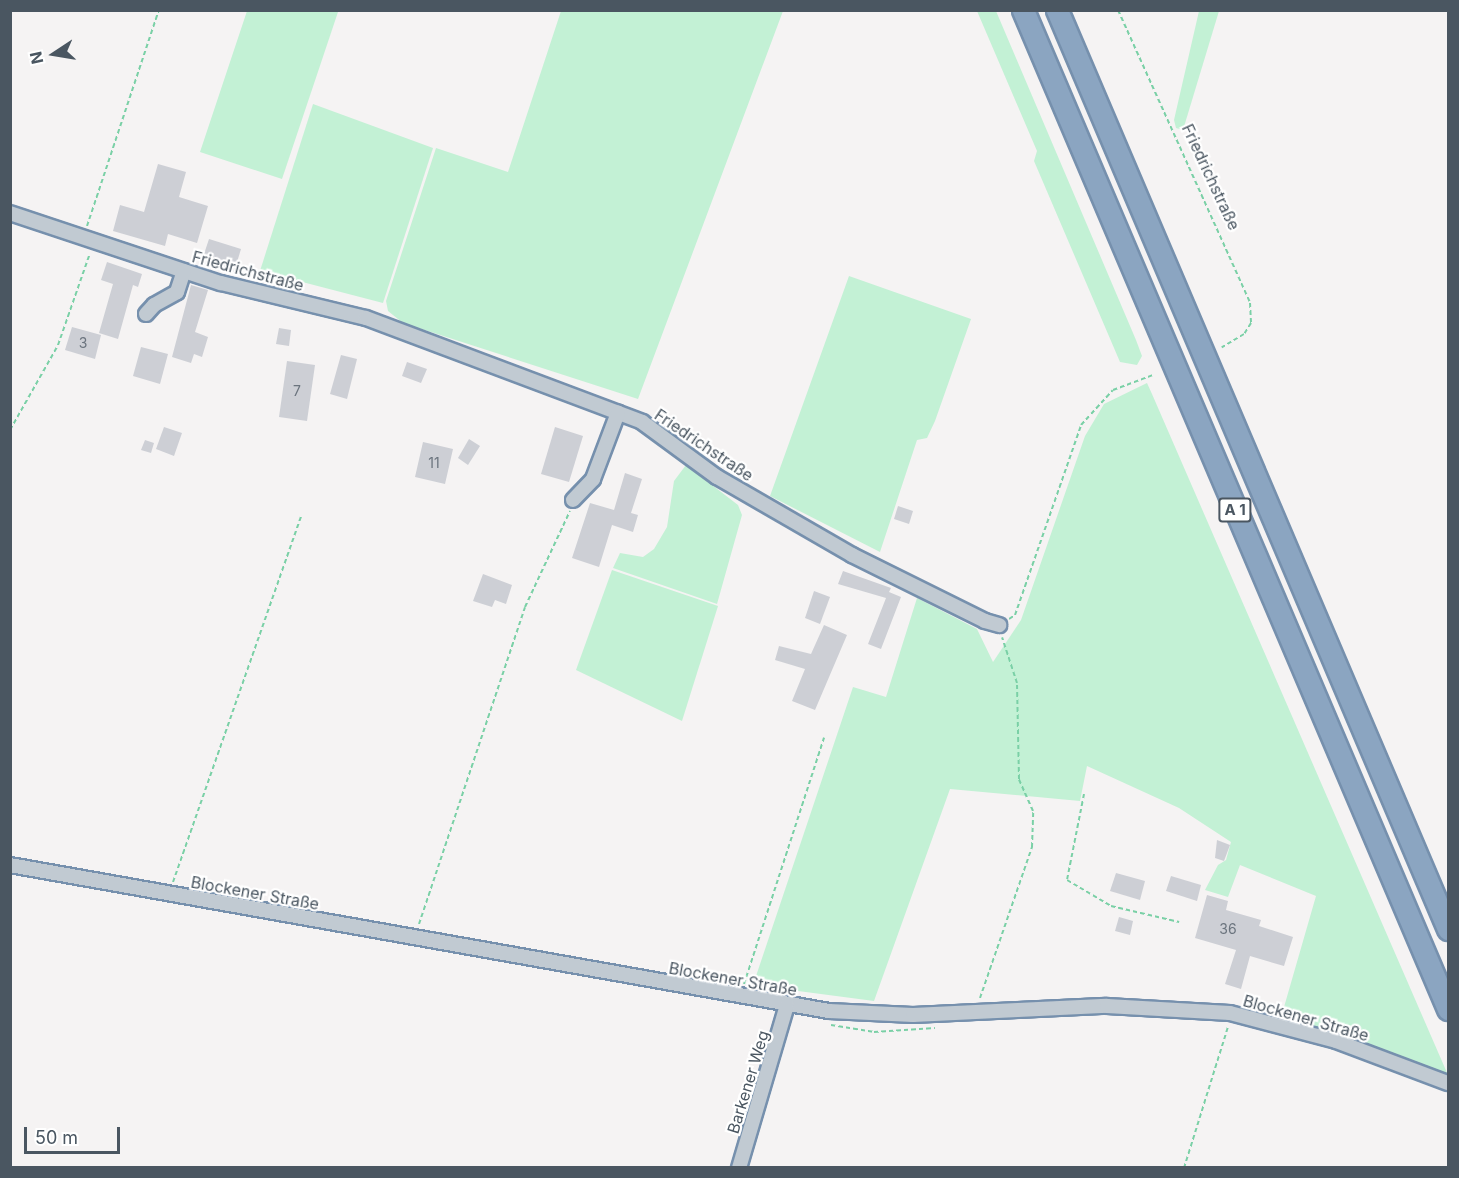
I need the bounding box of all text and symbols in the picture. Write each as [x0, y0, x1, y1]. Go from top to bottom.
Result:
north arrow [24, 24, 84, 84]
text: N [25, 50, 47, 66]
street label: Friedrichstraße [1178, 121, 1244, 233]
street label: Friedrichstraße [190, 247, 306, 295]
house number: 3 [79, 335, 87, 351]
house number: 7 [293, 383, 301, 399]
street label: Friedrichstraße [651, 405, 757, 485]
house number: 11 [428, 455, 440, 471]
road number: A 1 [1217, 498, 1253, 522]
street label: Blockener Straße [189, 872, 321, 914]
house number: 36 [1219, 921, 1237, 937]
street label: Blockener Straße [667, 958, 799, 1000]
street label: Blockener Straße [1241, 991, 1371, 1045]
street label: Barkener Weg [723, 1028, 773, 1136]
scale bar [27, 1115, 123, 1153]
text: 50 m [35, 1127, 78, 1148]

